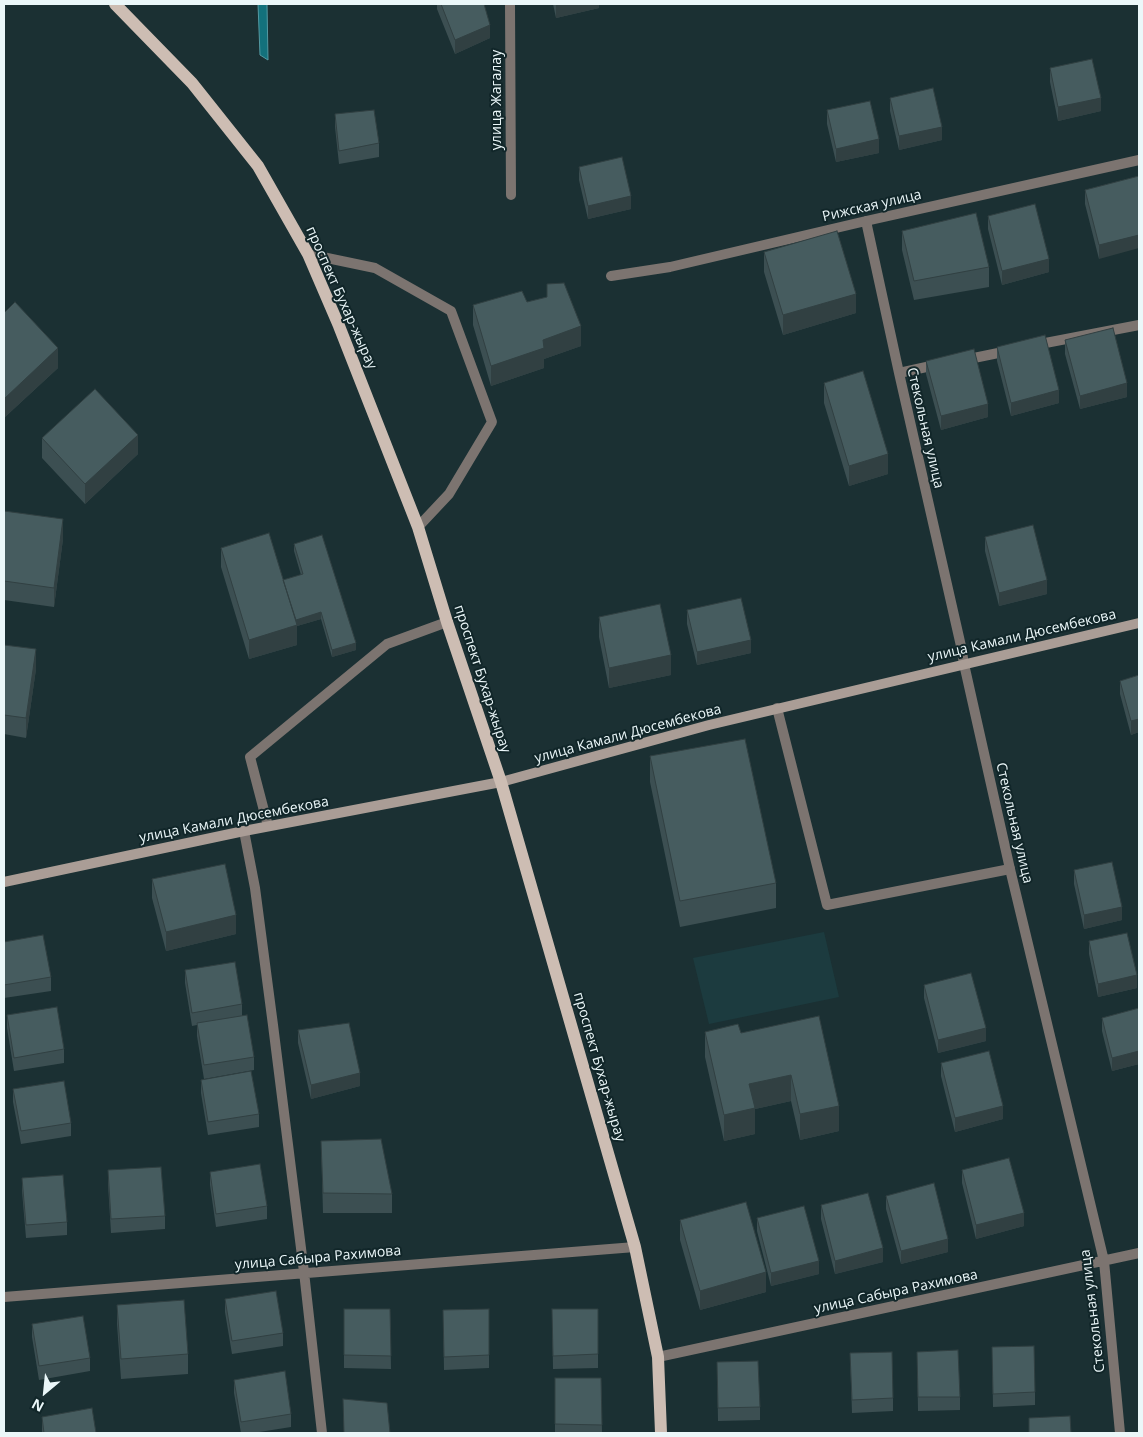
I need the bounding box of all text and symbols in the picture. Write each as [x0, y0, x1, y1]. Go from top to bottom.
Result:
street label: улица Жагалау [489, 50, 505, 150]
street label: Рижская улица [821, 186, 923, 226]
street label: проспект Бухар-жырау [302, 224, 380, 372]
street label: Стекольная улица [903, 366, 947, 490]
street label: проспект Бухар-жырау [450, 603, 514, 755]
street label: улица Камали Дюсембекова [926, 606, 1118, 666]
street label: улица Камали Дюсембекова [533, 701, 723, 767]
street label: Стекольная улица [992, 761, 1036, 885]
street label: улица Камали Дюсембекова [138, 793, 330, 847]
street label: проспект Бухар-жырау [570, 990, 628, 1144]
street label: улица Сабыра Рахимова [234, 1242, 402, 1274]
street label: Стекольная улица [1077, 1249, 1109, 1373]
street label: улица Сабыра Рахимова [813, 1266, 979, 1318]
north arrow [20, 1367, 70, 1417]
text: N [28, 1395, 47, 1417]

